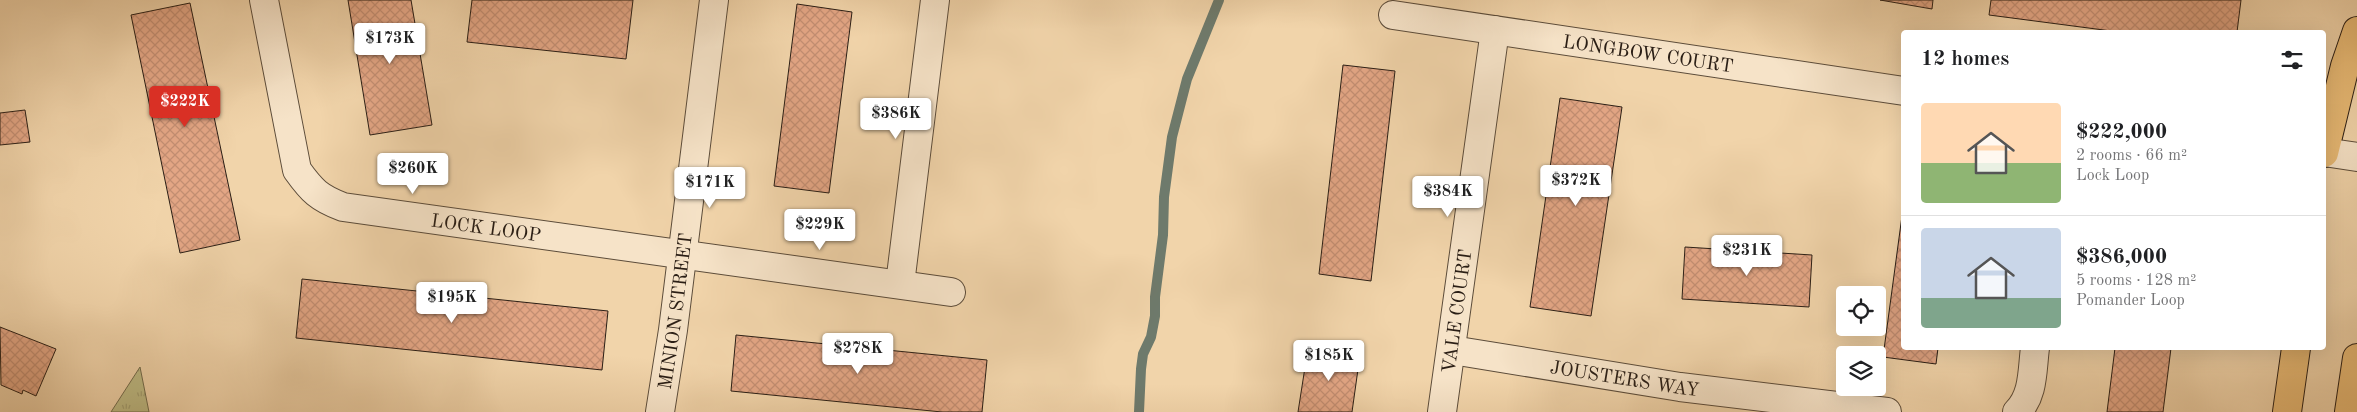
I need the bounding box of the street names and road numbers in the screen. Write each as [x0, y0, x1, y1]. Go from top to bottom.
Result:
street label: LONGBOW COURT [1561, 33, 1735, 78]
street label: LOCK LOOP [430, 212, 542, 247]
street label: MINION STREET [657, 232, 697, 391]
street label: VALE COURT [1440, 248, 1477, 375]
street label: JOUSTERS WAY [1548, 359, 1700, 401]

